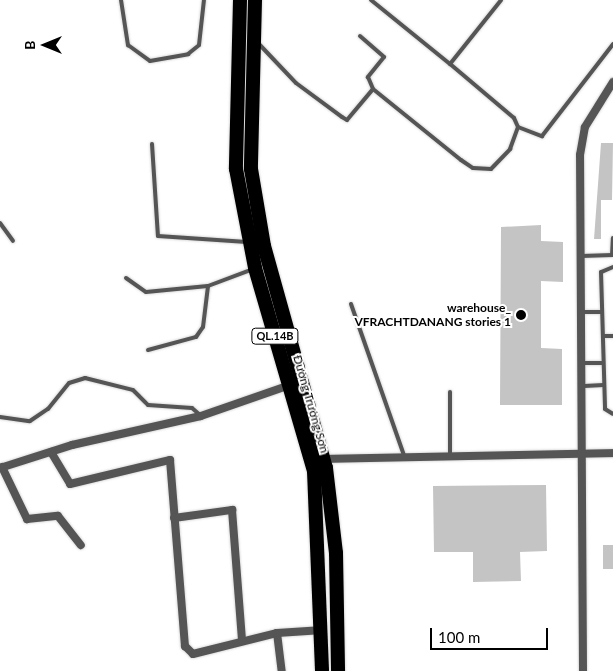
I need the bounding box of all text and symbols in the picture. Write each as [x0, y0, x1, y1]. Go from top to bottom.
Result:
north arrow [20, 20, 70, 70]
text: B [21, 40, 38, 50]
place label: warehouse_ VFRACHTDANANG stories 1 [354, 301, 511, 329]
marker: warehouse_ VFRACHTDANANG stories 1 [515, 309, 527, 321]
road number: QL.14B [251, 328, 299, 344]
street label: Đường Trường Sơn [290, 353, 332, 455]
scale bar [433, 618, 550, 650]
text: 100 m [438, 628, 480, 646]

